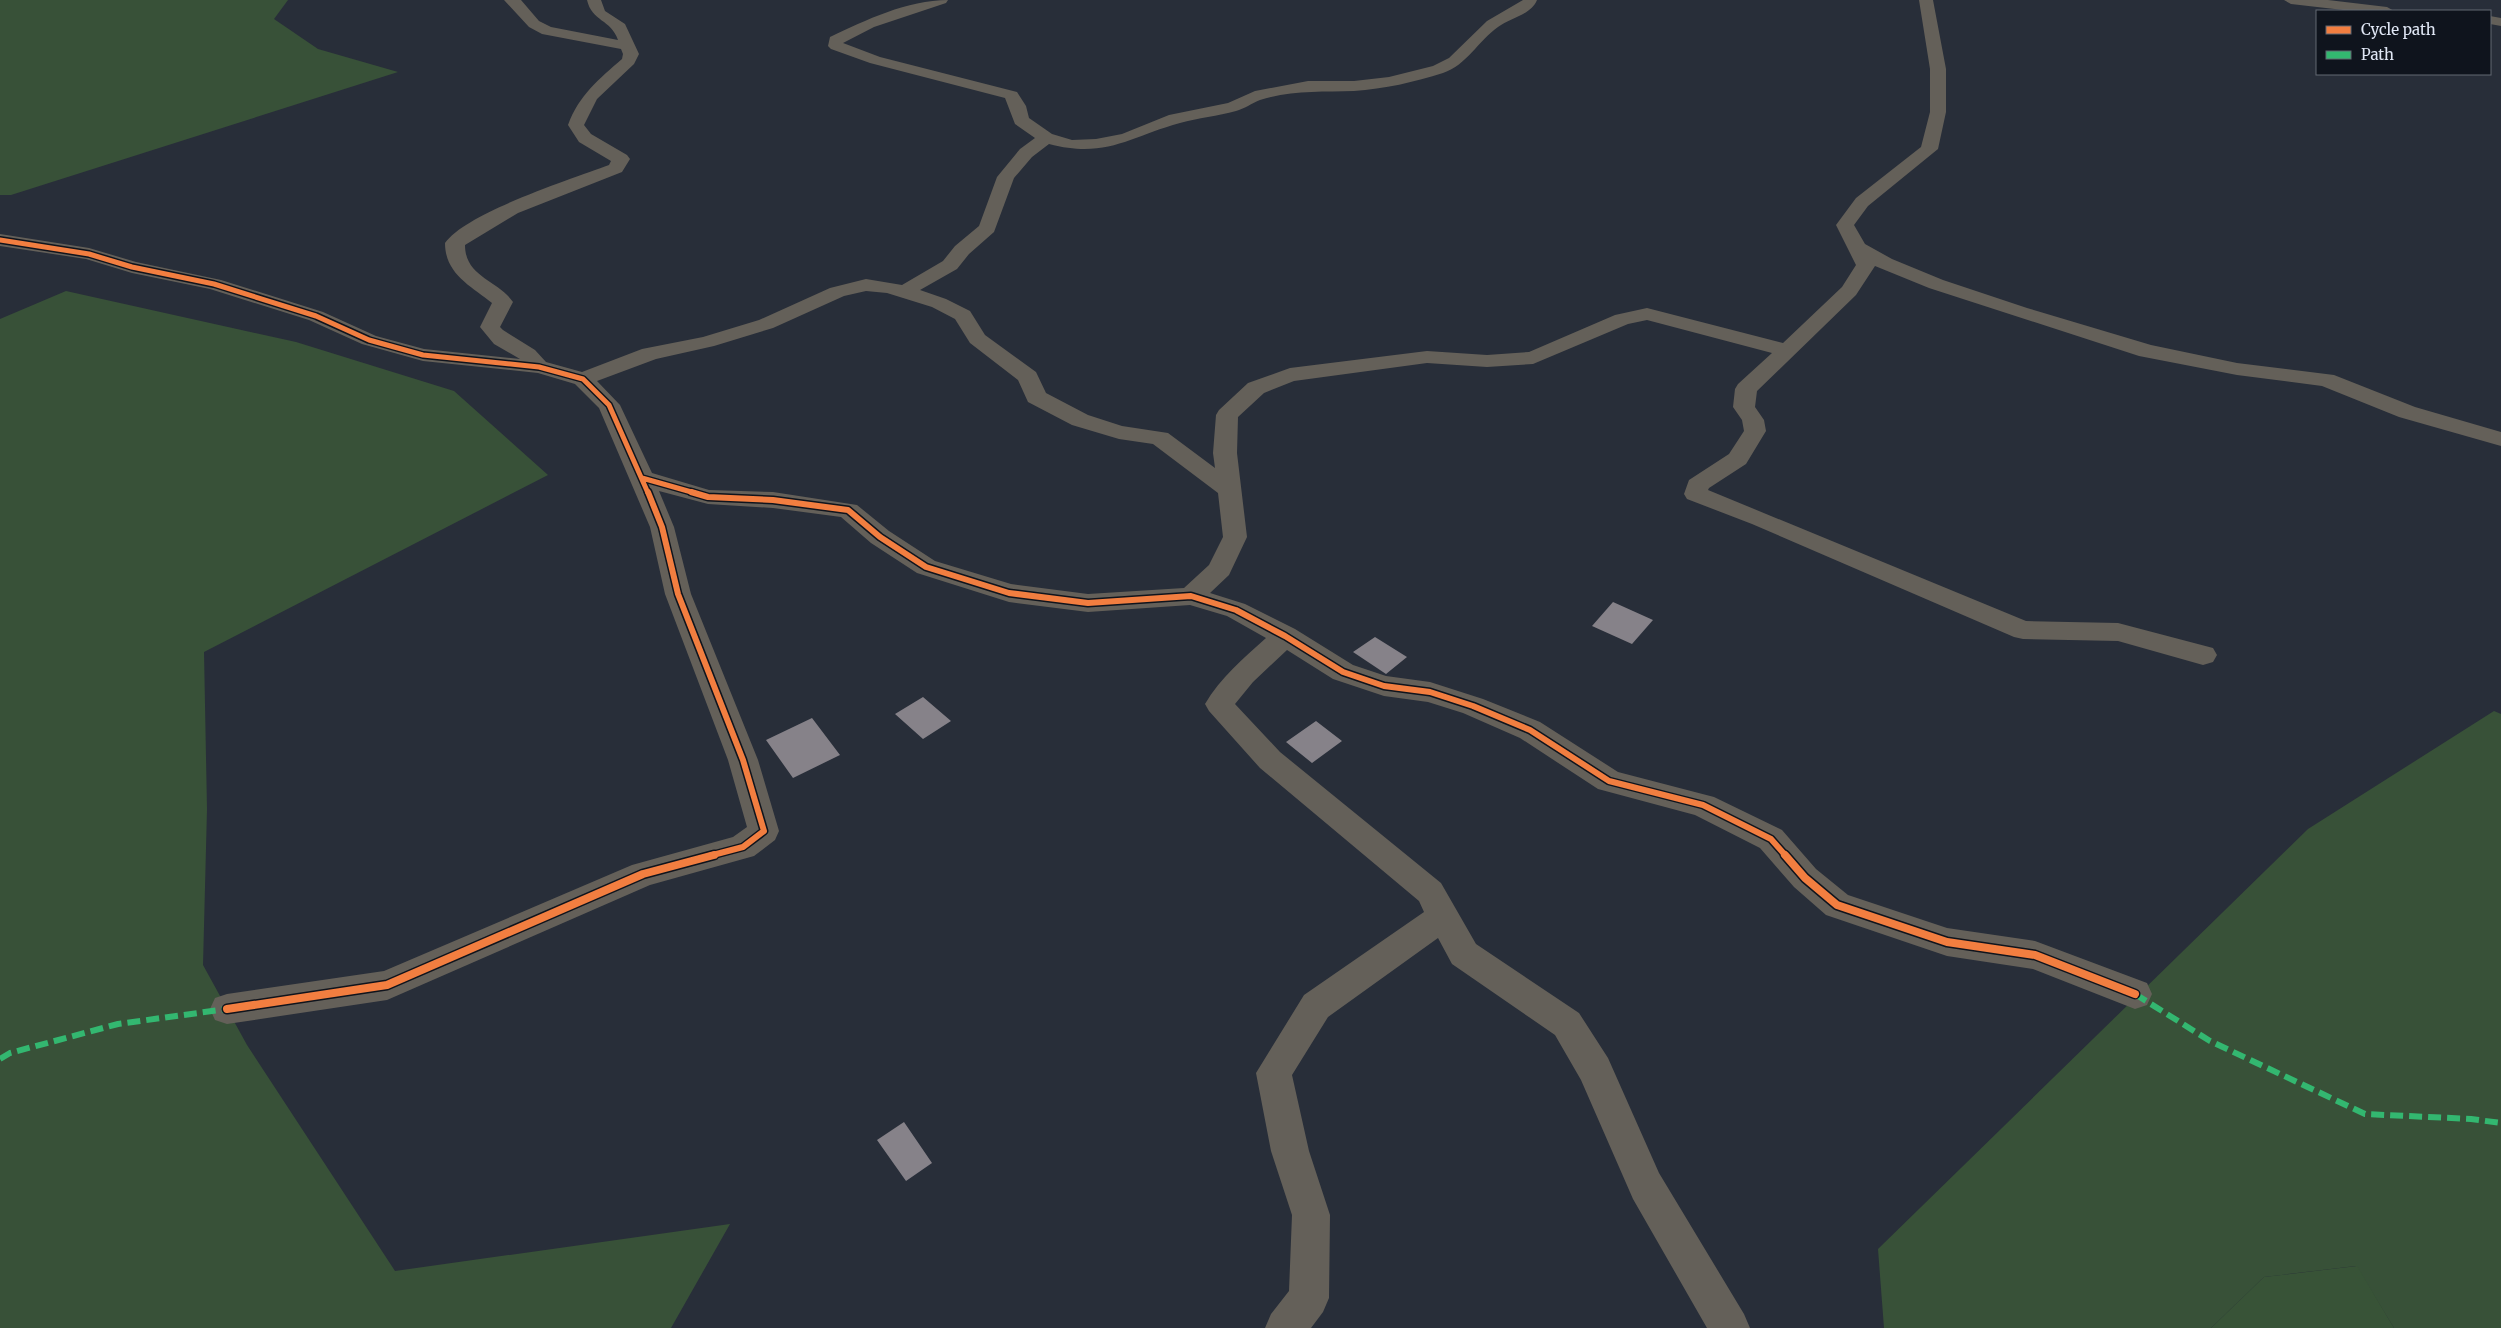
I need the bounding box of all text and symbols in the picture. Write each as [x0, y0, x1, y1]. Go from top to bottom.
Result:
legend [2316, 10, 2491, 75]
text: Cycle path [2361, 20, 2436, 39]
text: Path [2361, 45, 2394, 64]

